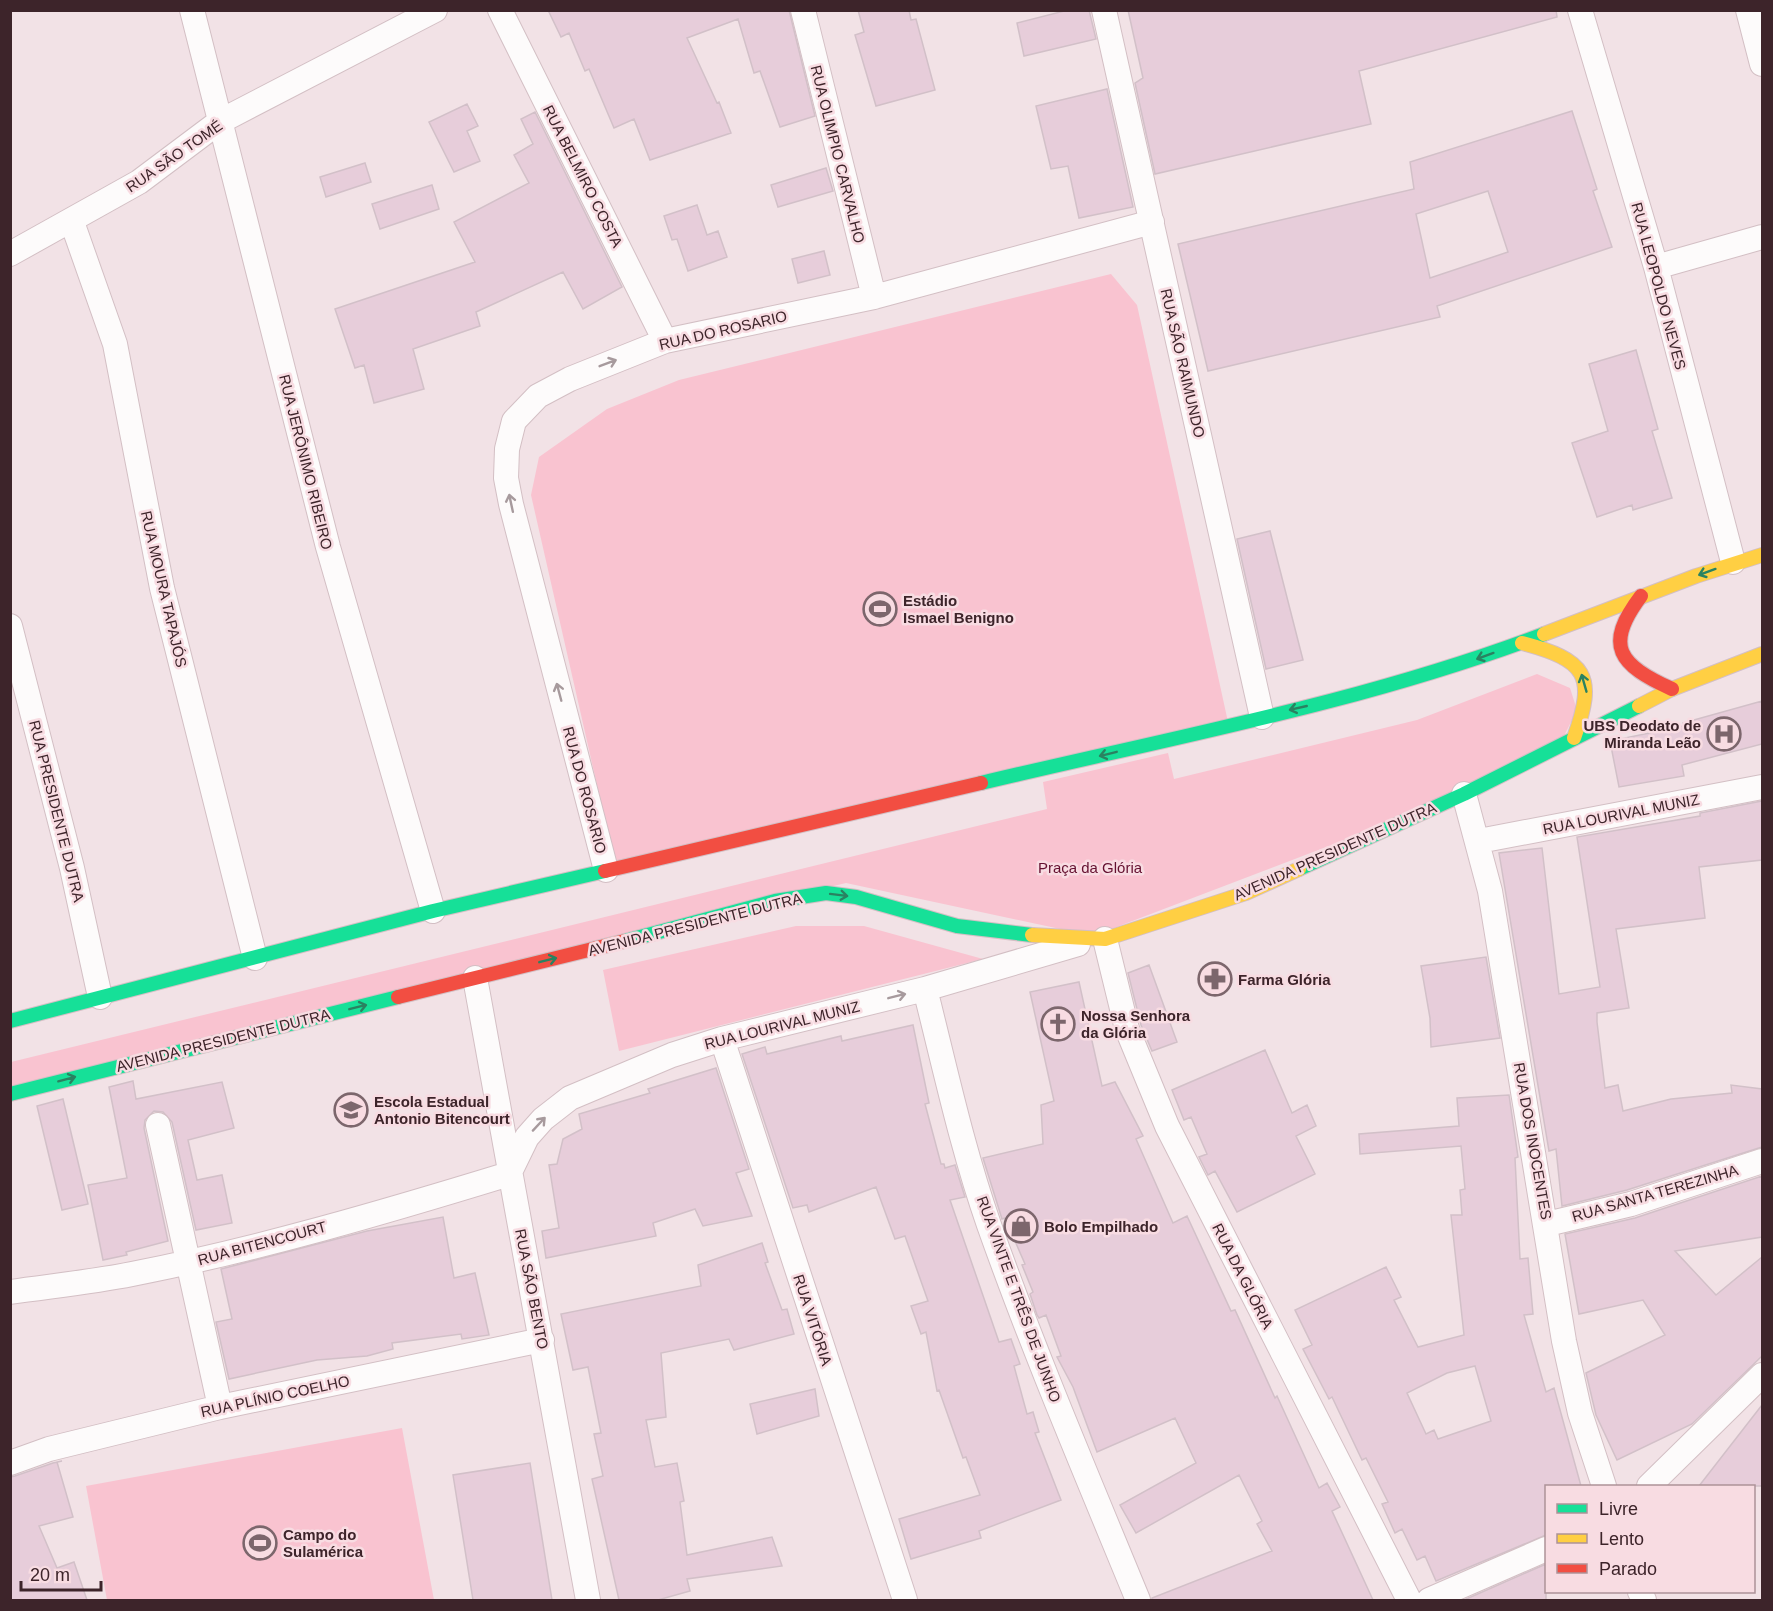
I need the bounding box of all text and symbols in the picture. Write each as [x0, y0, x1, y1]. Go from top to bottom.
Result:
street label: RUA OLIMPIO CARVALHO [808, 63, 868, 245]
street label: RUA BELMIRO COSTA [540, 102, 626, 250]
street label: RUA SÃO TOMÉ [123, 116, 225, 196]
street label: RUA LEOPOLDO NEVES [1628, 200, 1690, 372]
street label: RUA SÃO RAIMUNDO [1158, 287, 1208, 439]
street label: RUA DO ROSARIO [657, 307, 789, 353]
one-way arrow [598, 357, 616, 368]
street label: RUA JERÔNIMO RIBEIRO [276, 373, 336, 551]
one-way arrow [505, 494, 516, 513]
street label: RUA MOURA TAPAJÓS [138, 509, 190, 669]
one-way arrow [1698, 567, 1717, 578]
sports icon: Estádio Ismael Benigno [862, 591, 898, 627]
place label: Estádio Ismael Benigno [903, 592, 1014, 626]
one-way arrow [1476, 652, 1495, 663]
one-way arrow [1578, 674, 1589, 693]
one-way arrow [553, 683, 565, 702]
one-way arrow [1288, 703, 1307, 715]
hospital icon: UBS Deodato de Miranda Leão [1706, 716, 1742, 752]
place label: UBS Deodato de Miranda Leão [1583, 717, 1701, 751]
street label: RUA PRESIDENTE DUTRA [26, 718, 88, 904]
street label: RUA DO ROSARIO [560, 725, 610, 855]
one-way arrow [1099, 749, 1118, 761]
street label: RUA LOURIVAL MUNIZ [1541, 790, 1701, 838]
street label: AVENIDA PRESIDENTE DUTRA [1231, 799, 1439, 903]
park label: Praça da Glória [1038, 859, 1143, 876]
street label: AVENIDA PRESIDENTE DUTRA [586, 889, 804, 959]
one-way arrow [829, 890, 849, 901]
one-way arrow [538, 953, 557, 965]
pharmacy icon: Farma Glória [1197, 961, 1233, 997]
place label: Farma Glória [1238, 971, 1331, 988]
one-way arrow [887, 990, 906, 1002]
street label: RUA LOURIVAL MUNIZ [703, 997, 861, 1053]
one-way arrow [348, 1000, 367, 1012]
street label: AVENIDA PRESIDENTE DUTRA [114, 1005, 332, 1075]
church icon: Nossa Senhora da Glória [1040, 1006, 1076, 1042]
place label: Nossa Senhora da Glória [1081, 1007, 1191, 1041]
street label: RUA DOS INOCENTES [1511, 1061, 1555, 1221]
one-way arrow [57, 1073, 76, 1084]
school or university icon: Escola Estadual Antonio Bitencourt [333, 1092, 369, 1128]
place label: Escola Estadual Antonio Bitencourt [374, 1093, 510, 1127]
one-way arrow [532, 1117, 546, 1132]
street label: RUA SANTA TEREZINHA [1570, 1161, 1740, 1225]
street label: RUA VINTE E TRÊS DE JUNHO [974, 1194, 1064, 1404]
shop icon: Bolo Empilhado [1003, 1208, 1039, 1244]
street label: RUA BITENCOURT [196, 1218, 328, 1268]
place label: Bolo Empilhado [1044, 1218, 1158, 1235]
street label: RUA DA GLÓRIA [1209, 1221, 1277, 1331]
street label: RUA SÃO BENTO [512, 1227, 552, 1351]
street label: RUA VITÓRIA [790, 1272, 836, 1368]
street label: RUA PLÍNIO COELHO [199, 1372, 351, 1420]
legend [1545, 1485, 1755, 1593]
text: Livre [1599, 1499, 1638, 1519]
sports icon: Campo do Sulamérica [242, 1525, 278, 1561]
place label: Campo do Sulamérica [283, 1526, 364, 1560]
text: Lento [1599, 1529, 1644, 1549]
scale bar [21, 1554, 100, 1592]
text: Parado [1599, 1559, 1657, 1579]
text: 20 m [30, 1565, 70, 1585]

